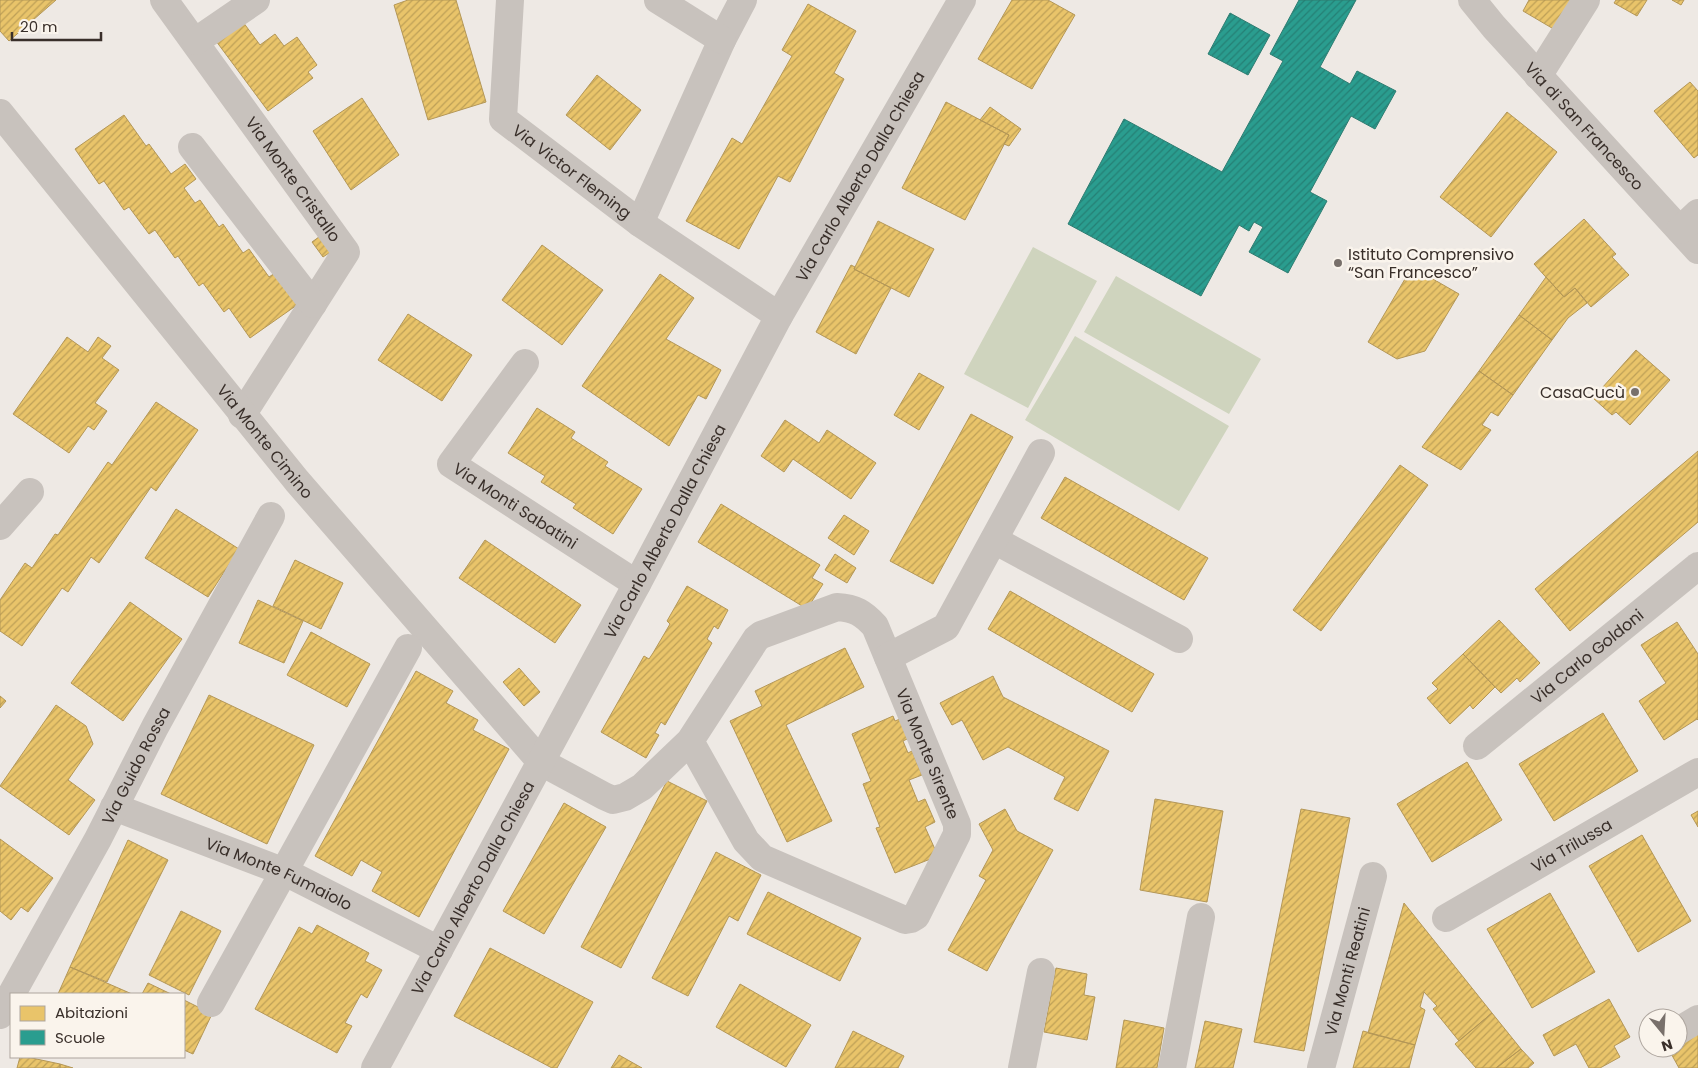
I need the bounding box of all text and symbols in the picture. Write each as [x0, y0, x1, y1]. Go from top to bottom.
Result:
scale bar [12, 10, 101, 42]
text: 20 m [20, 16, 58, 37]
street label: Via di San Francesco [1520, 57, 1649, 195]
street label: Via Carlo Alberto Dalla Chiesa [790, 67, 930, 286]
street label: Via Monte Cristallo [240, 112, 347, 247]
street label: Via Victor Fleming [508, 119, 636, 224]
place label: Istituto Comprensivo “San Francesco” [1348, 243, 1514, 284]
marker: Istituto Comprensivo “San Francesco” [1332, 257, 1344, 269]
street label: Via Monte Cimino [212, 379, 319, 503]
place label: CasaCucù [1540, 381, 1625, 404]
marker: CasaCucù [1629, 386, 1641, 398]
street label: Via Carlo Alberto Dalla Chiesa [598, 420, 731, 643]
street label: Via Monti Sabatini [449, 457, 582, 554]
street label: Via Carlo Goldoni [1526, 603, 1648, 709]
street label: Via Monte Sirente [891, 685, 965, 823]
street label: Via Guido Rossa [96, 703, 175, 828]
street label: Via Carlo Alberto Dalla Chiesa [405, 777, 540, 999]
street label: Via Trilussa [1527, 813, 1616, 878]
street label: Via Monte Fumaiolo [202, 831, 356, 916]
street label: Via Monti Reatini [1319, 904, 1376, 1038]
legend [10, 993, 185, 1058]
text: Abitazioni [55, 1002, 128, 1023]
north arrow [1638, 1008, 1688, 1058]
text: Scuole [55, 1027, 105, 1048]
text: N [1659, 1034, 1675, 1057]

